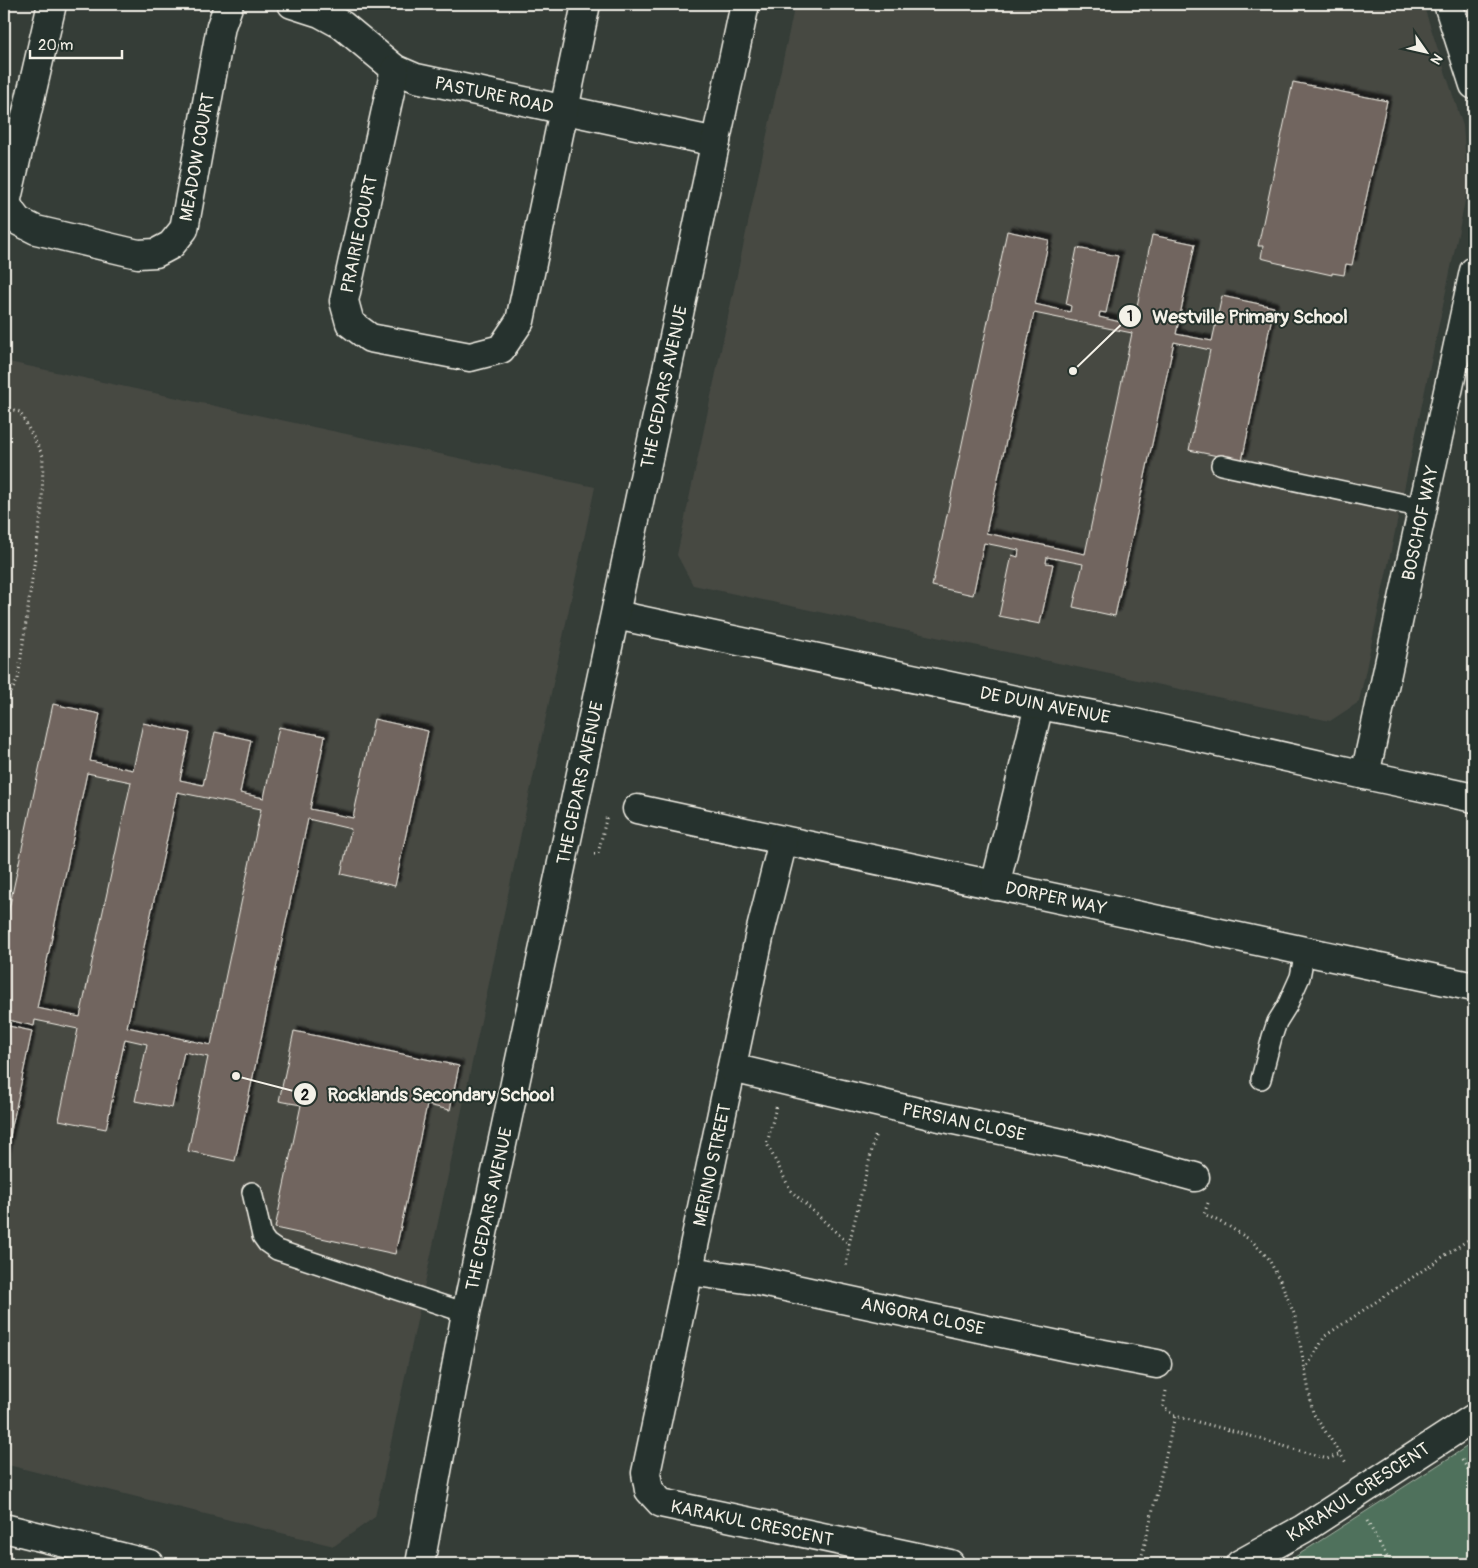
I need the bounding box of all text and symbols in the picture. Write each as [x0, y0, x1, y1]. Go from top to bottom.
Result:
scale bar [30, 28, 122, 60]
north arrow [1400, 28, 1450, 78]
text: 20 m [38, 36, 73, 55]
text: N [1427, 50, 1446, 68]
street label: PASTURE ROAD [433, 72, 555, 119]
street label: MEADOW COURT [175, 91, 220, 223]
street label: PRAIRIE COURT [336, 173, 383, 295]
callout: Westville Primary School [1117, 299, 1358, 333]
street label: THE CEDARS AVENUE [636, 303, 693, 471]
text: Westville Primary School [1152, 305, 1348, 329]
text: 1 [1127, 307, 1133, 326]
street label: BOSCHOF WAY [1397, 463, 1444, 583]
street label: DE DUIN AVENUE [978, 682, 1112, 729]
street label: THE CEDARS AVENUE [552, 699, 609, 867]
street label: DORPER WAY [1003, 877, 1109, 921]
callout: Rocklands Secondary School [292, 1077, 564, 1111]
text: Rocklands Secondary School [328, 1083, 554, 1107]
text: 2 [301, 1086, 309, 1105]
street label: PERSIAN CLOSE [900, 1098, 1028, 1147]
street label: MERINO STREET [688, 1102, 737, 1229]
street label: THE CEDARS AVENUE [461, 1125, 518, 1293]
street label: ANGORA CLOSE [859, 1292, 987, 1341]
street label: KARAKUL CRESCENT [1282, 1438, 1434, 1547]
street label: KARAKUL CRESCENT [668, 1495, 835, 1552]

